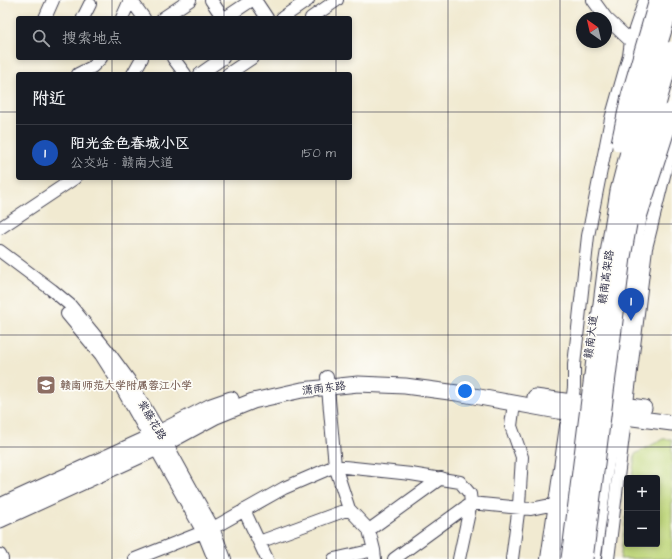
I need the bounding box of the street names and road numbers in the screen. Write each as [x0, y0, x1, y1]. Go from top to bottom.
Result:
street label: 赣南高架路 [595, 249, 617, 305]
street label: 赣南大道 [581, 314, 601, 360]
street label: 潇雨东路 [301, 378, 347, 398]
street label: 紫藤花路 [134, 397, 170, 443]

